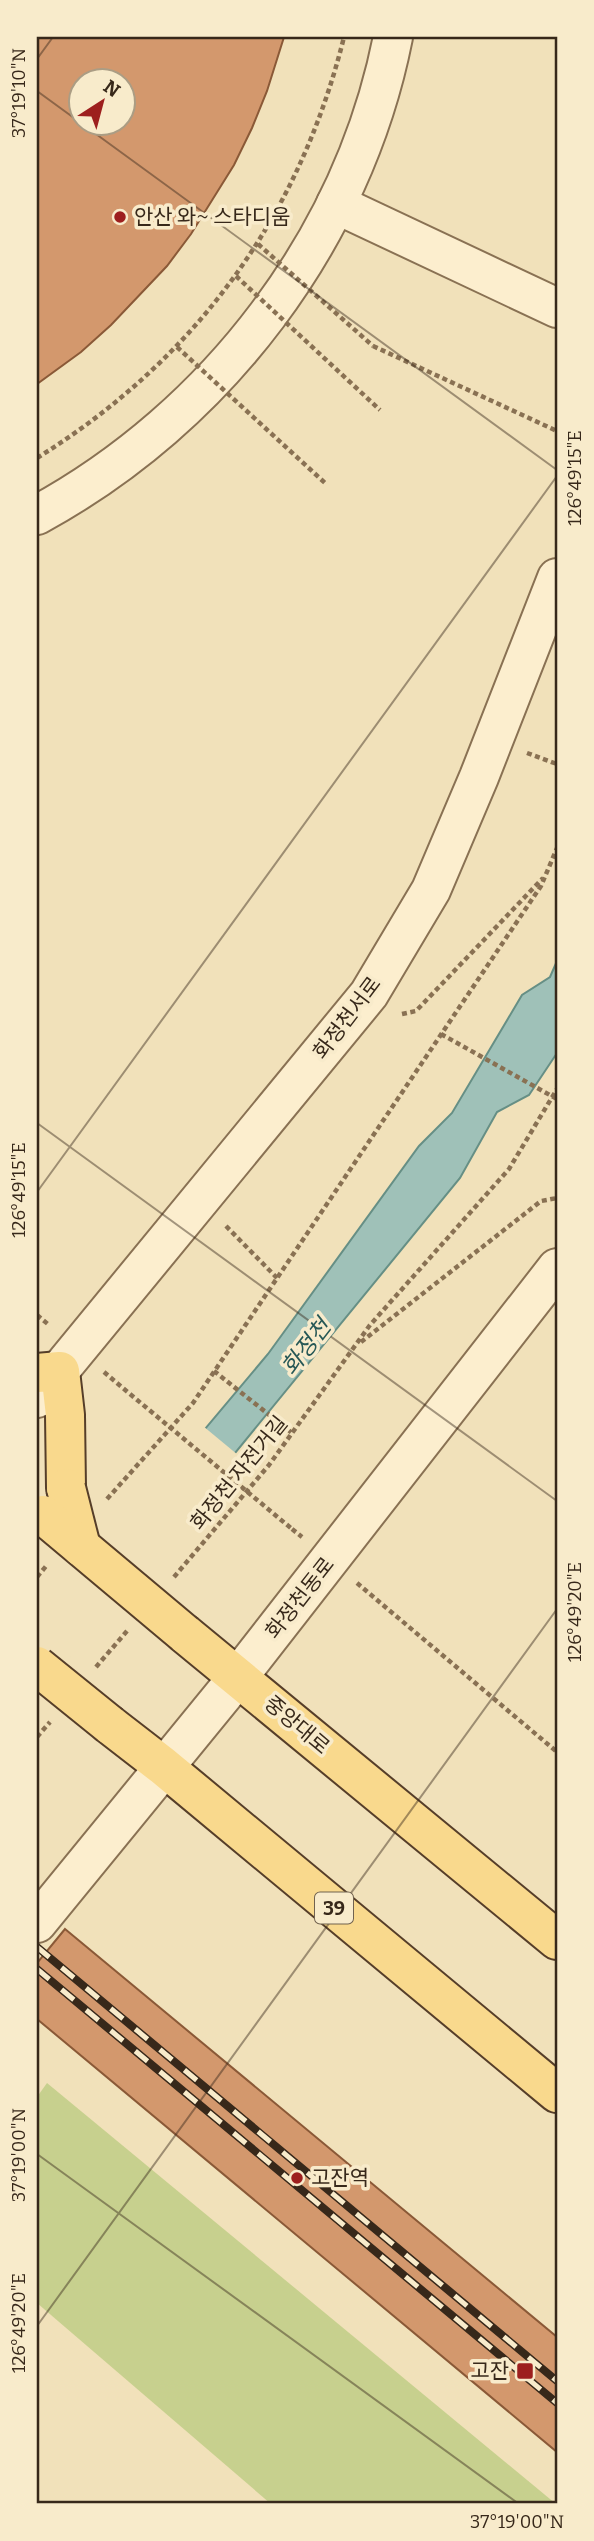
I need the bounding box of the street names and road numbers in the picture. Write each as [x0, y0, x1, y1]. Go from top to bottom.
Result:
street label: 화정천서로 [308, 972, 386, 1064]
street label: 화정천 자전거길 [185, 1411, 293, 1535]
street label: 화정천동로 [260, 1552, 340, 1644]
street label: 중앙대로 [259, 1690, 335, 1760]
road number: 39 [315, 1892, 353, 1924]

